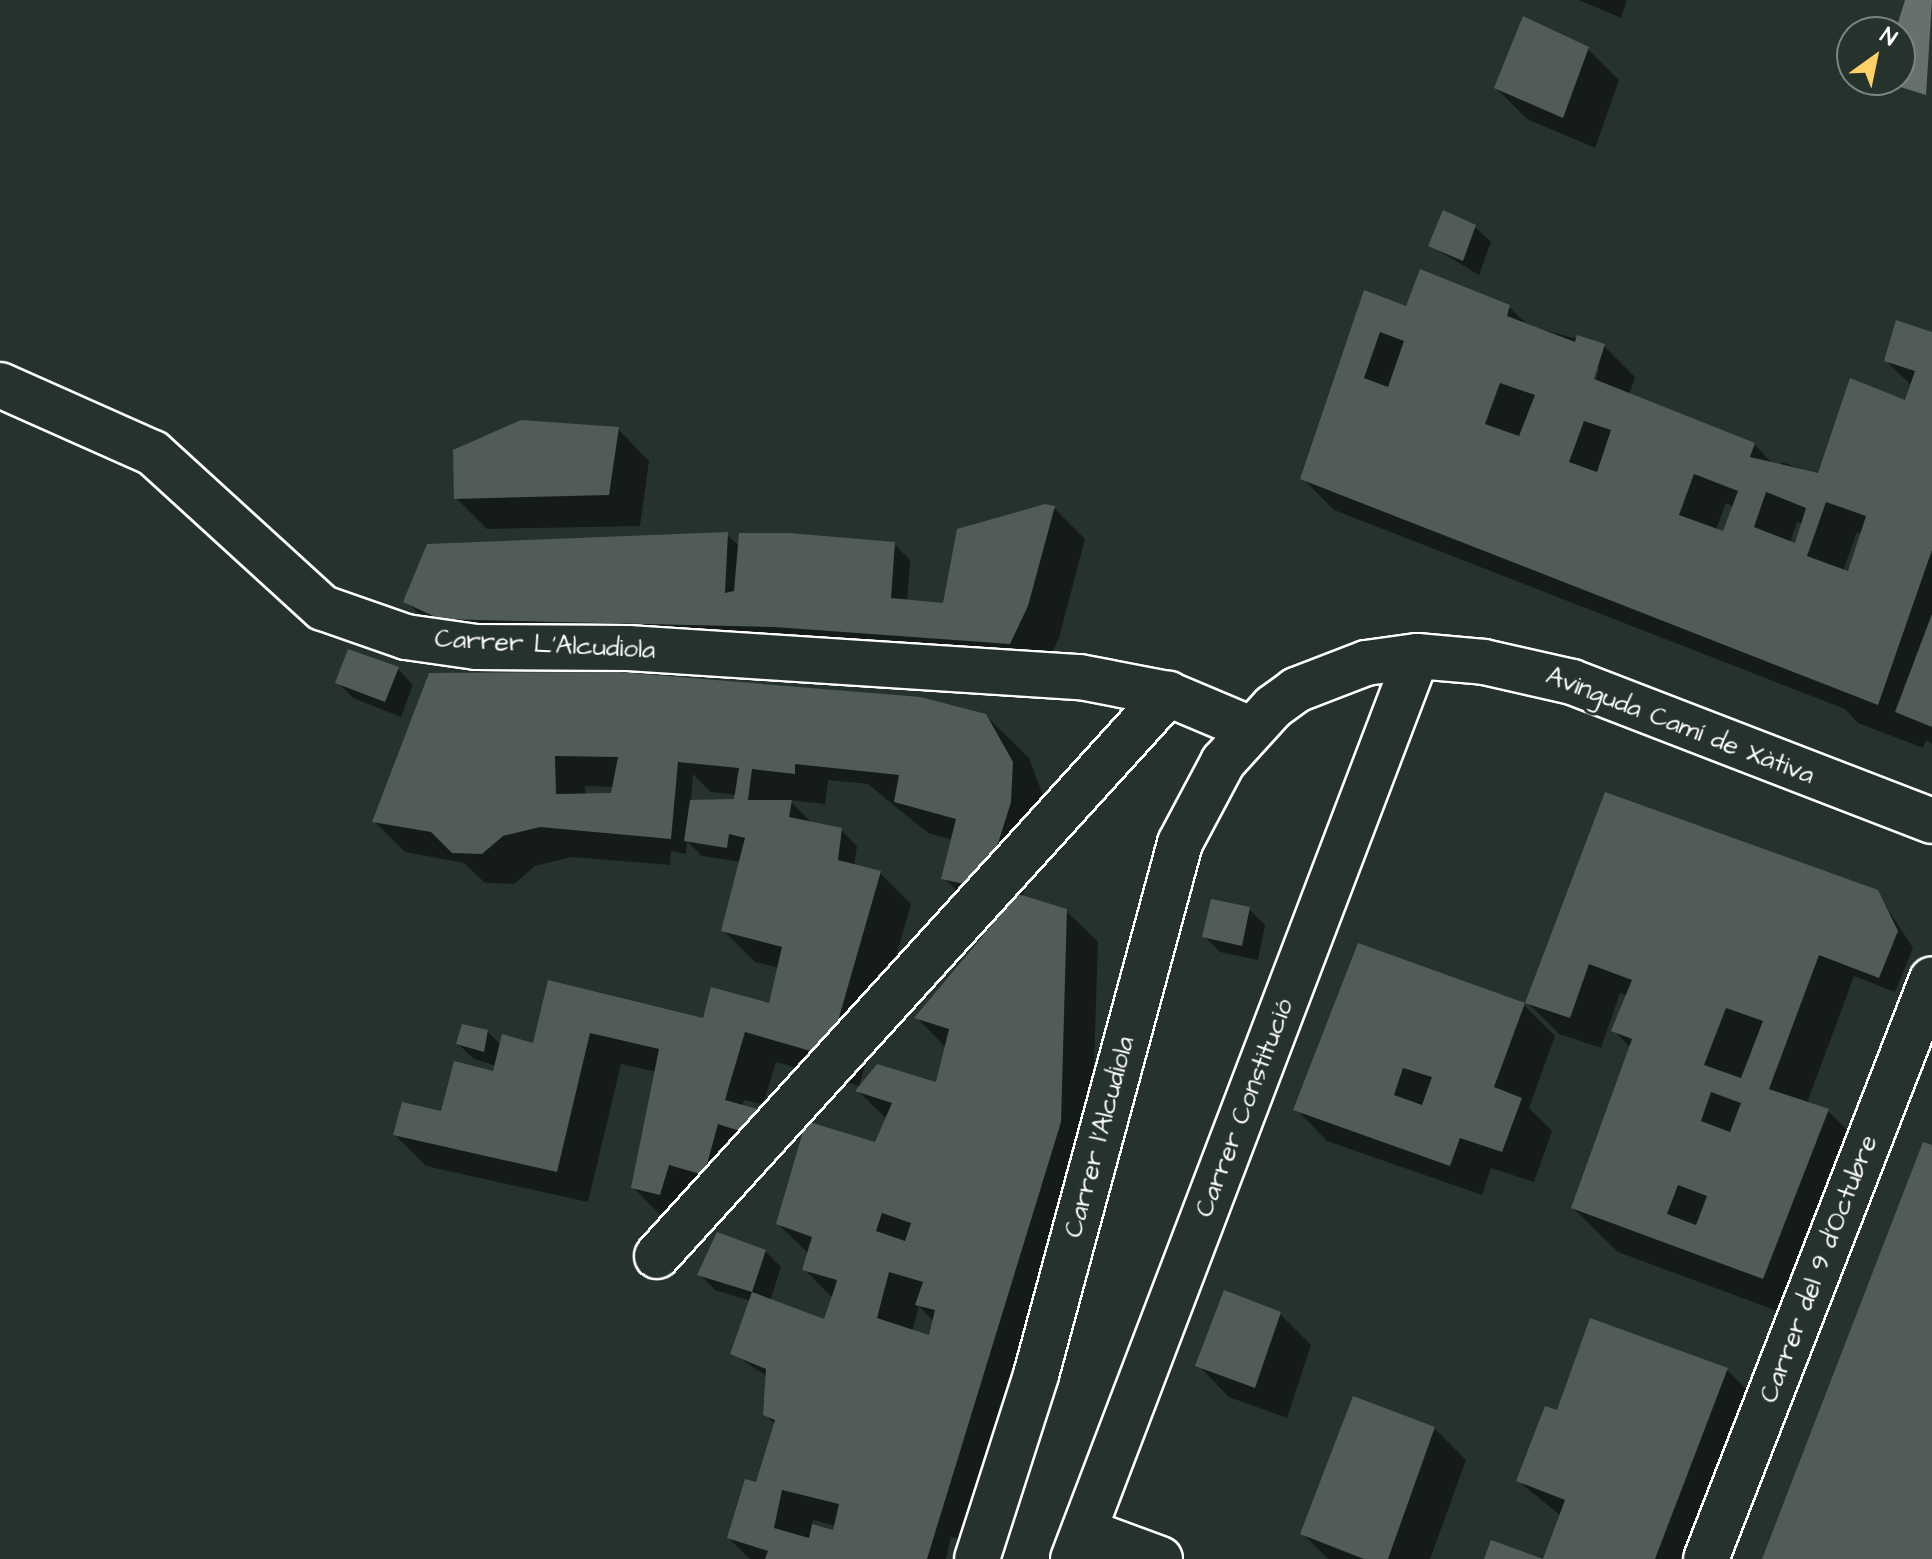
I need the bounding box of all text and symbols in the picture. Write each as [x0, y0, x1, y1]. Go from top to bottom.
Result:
north arrow [1836, 16, 1916, 96]
text: N [1874, 20, 1902, 54]
street label: Carrer L'Alcudiola [434, 624, 656, 666]
street label: Avinguda Camí de Xàtiva [1542, 660, 1818, 792]
street label: Carrer Constitució [1189, 994, 1301, 1222]
street label: Carrer l’Alcudiola [1058, 1033, 1142, 1241]
street label: Carrer del 9 d'Octubre [1753, 1131, 1885, 1407]

